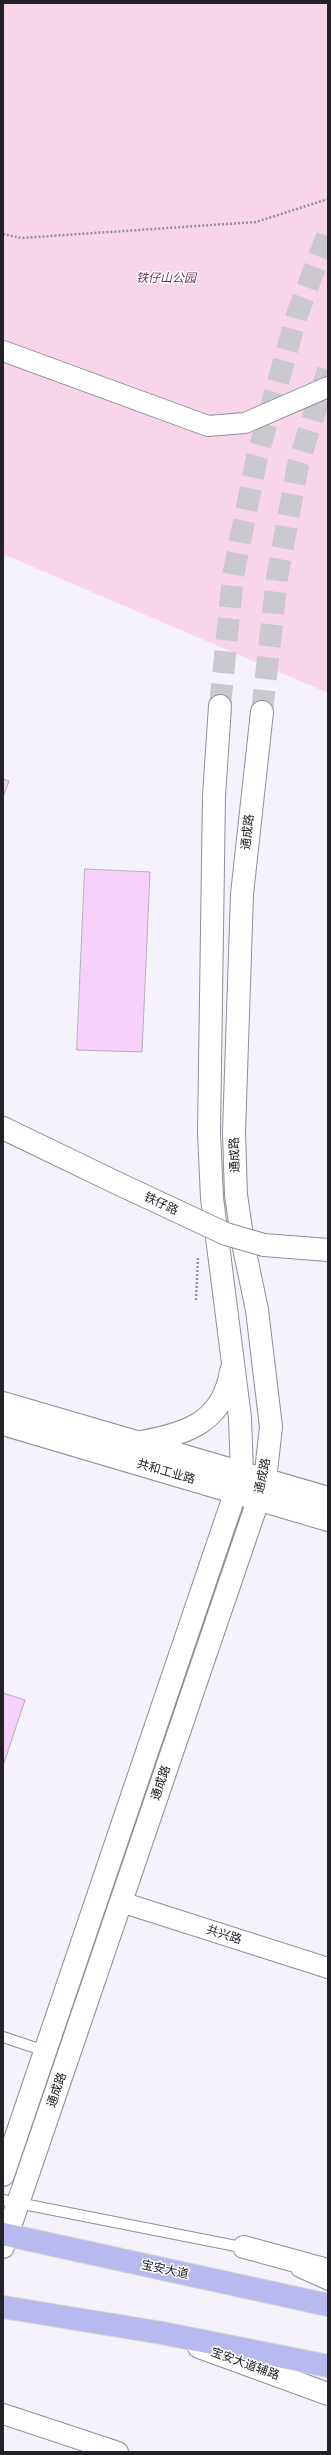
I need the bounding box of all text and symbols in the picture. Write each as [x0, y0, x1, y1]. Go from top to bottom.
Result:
park label: 铁仔山公园 [136, 272, 196, 286]
street label: 通成路 [239, 813, 257, 851]
street label: 通成路 [227, 1137, 243, 1173]
street label: 铁仔路 [142, 1190, 180, 1218]
street label: 共和工业路 [135, 1457, 197, 1487]
street label: 通成路 [252, 1457, 274, 1495]
street label: 通成路 [148, 1764, 174, 1802]
street label: 共兴路 [205, 1923, 243, 1947]
street label: 通成路 [44, 2071, 70, 2109]
street label: 宝安大道 [140, 2258, 190, 2282]
street label: 宝安大道辅路 [209, 2345, 281, 2383]

